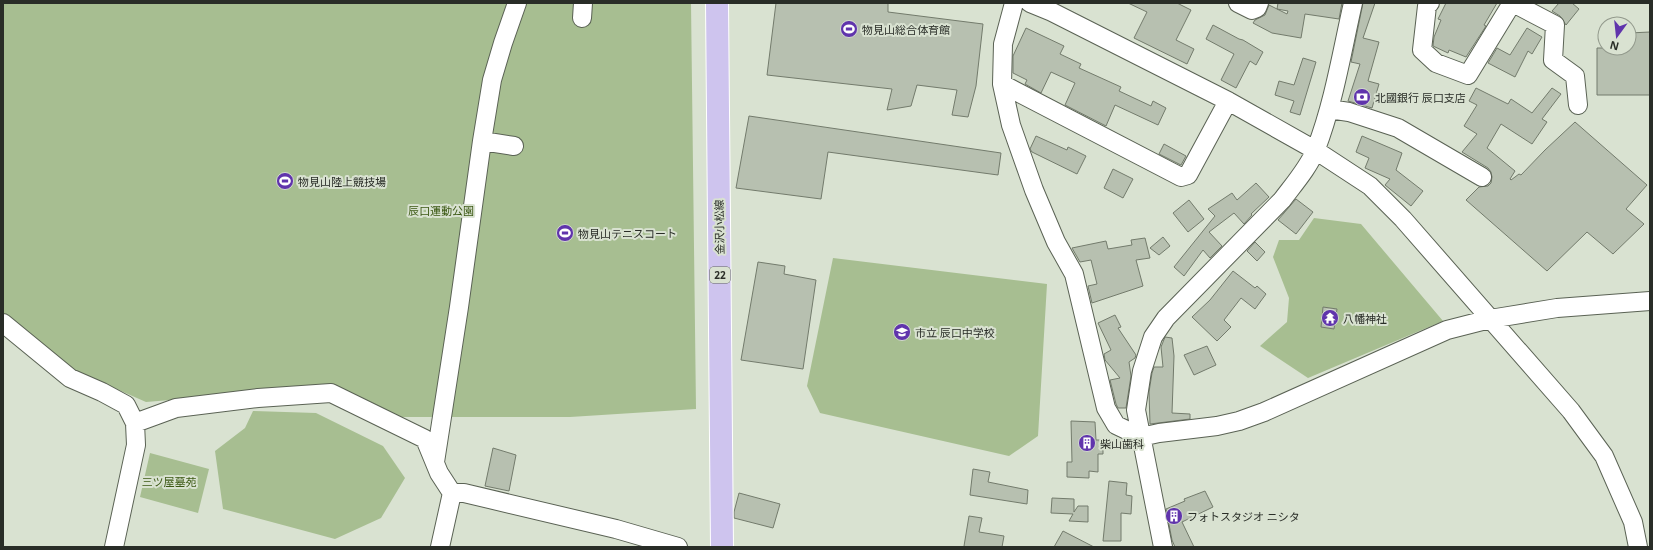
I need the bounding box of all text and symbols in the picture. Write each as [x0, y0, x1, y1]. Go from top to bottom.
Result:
north arrow [1597, 16, 1637, 56]
sports icon: 物見山総合体育館 [839, 19, 859, 39]
place label: 物見山総合体育館 [862, 22, 950, 37]
text: N [1608, 38, 1621, 55]
bank icon: 北國銀行 辰口支店 [1352, 87, 1372, 107]
place label: 北國銀行 辰口支店 [1375, 90, 1466, 105]
sports icon: 物見山陸上競技場 [275, 171, 295, 191]
place label: 物見山陸上競技場 [298, 174, 386, 189]
street label: 金沢小松線 [711, 199, 727, 255]
park label: 辰口運動公園 [408, 203, 474, 218]
sports icon: 物見山テニスコート [555, 223, 575, 243]
place label: 物見山テニスコート [578, 226, 677, 241]
road number: 22 [710, 267, 730, 283]
temple icon: 八幡神社 [1320, 308, 1340, 328]
place label: 八幡神社 [1343, 311, 1387, 326]
school or university icon: 市立 辰口中学校 [892, 322, 912, 342]
place label: 市立 辰口中学校 [915, 325, 995, 340]
building icon: 柴山歯科 [1077, 433, 1097, 453]
place label: 柴山歯科 [1100, 436, 1144, 451]
park label: 三ツ屋墓苑 [142, 474, 197, 489]
building icon: フォトスタジオ ニシタ [1164, 506, 1184, 526]
place label: フォトスタジオ ニシタ [1187, 509, 1300, 524]

